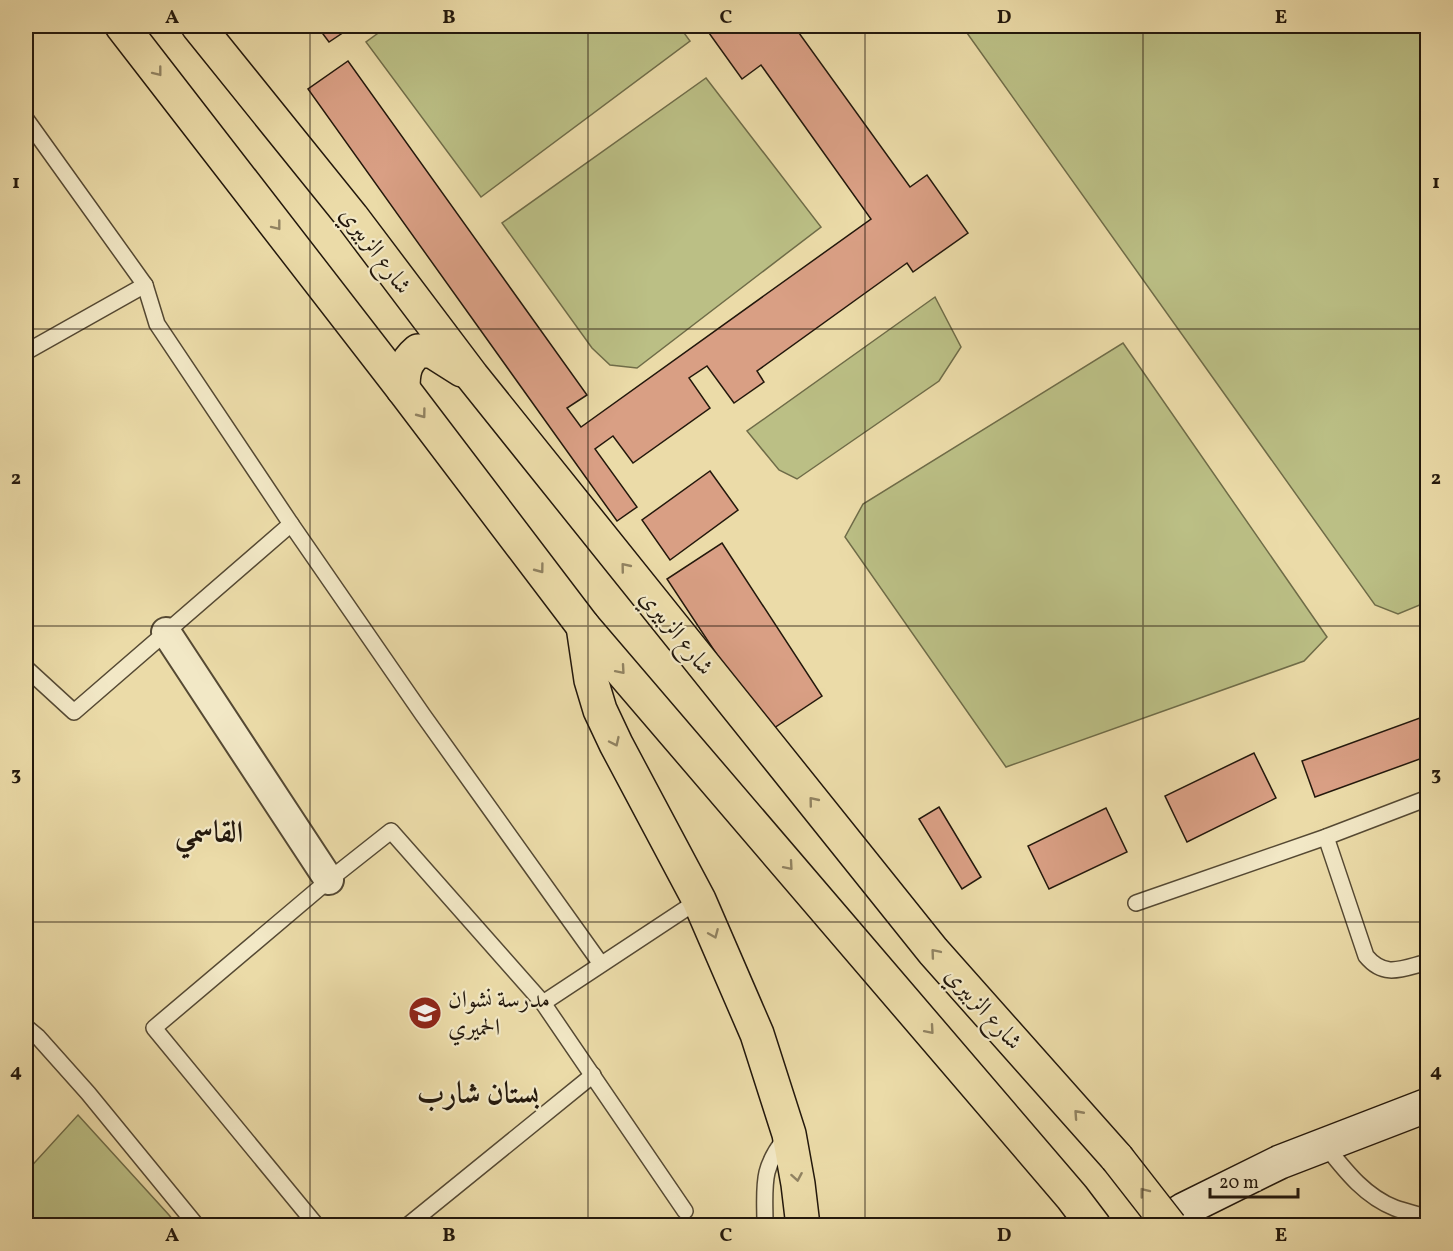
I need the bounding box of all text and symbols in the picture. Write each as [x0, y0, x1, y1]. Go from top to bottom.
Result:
text: A [165, 4, 179, 32]
text: B [442, 4, 456, 32]
text: C [720, 4, 733, 32]
text: D [997, 4, 1011, 32]
text: E [1275, 4, 1287, 32]
one-way arrow [151, 65, 162, 76]
text: 1 [12, 169, 20, 197]
text: 1 [1432, 169, 1440, 197]
street label: شارع الزبيري [329, 200, 419, 303]
one-way arrow [270, 219, 281, 230]
one-way arrow [415, 407, 426, 418]
text: 2 [11, 465, 21, 493]
text: 2 [1431, 465, 1441, 493]
one-way arrow [621, 562, 632, 573]
one-way arrow [532, 563, 543, 574]
street label: شارع الزبيري [629, 583, 721, 684]
one-way arrow [614, 663, 625, 674]
one-way arrow [607, 736, 619, 747]
text: 3 [11, 761, 21, 789]
text: 3 [1431, 761, 1441, 789]
one-way arrow [809, 797, 820, 808]
district label: القاسمي [175, 813, 243, 859]
one-way arrow [782, 859, 793, 870]
one-way arrow [707, 928, 719, 939]
one-way arrow [931, 949, 942, 960]
street label: شارع الزبيري [935, 960, 1029, 1059]
place label: مدرسة نشوان الحميري [448, 984, 550, 1046]
school or university icon: مدرسة نشوان الحميري [407, 995, 443, 1031]
one-way arrow [922, 1023, 933, 1034]
text: 4 [10, 1058, 22, 1086]
text: 4 [1430, 1058, 1442, 1086]
district label: بستان شارب [417, 1074, 540, 1116]
one-way arrow [1074, 1110, 1085, 1121]
scale bar [1210, 1161, 1298, 1199]
text: 20 m [1219, 1171, 1259, 1196]
one-way arrow [790, 1172, 803, 1182]
one-way arrow [1140, 1187, 1151, 1198]
text: A [165, 1222, 179, 1250]
text: B [442, 1222, 456, 1250]
text: C [720, 1222, 733, 1250]
text: D [997, 1222, 1011, 1250]
text: E [1275, 1222, 1287, 1250]

